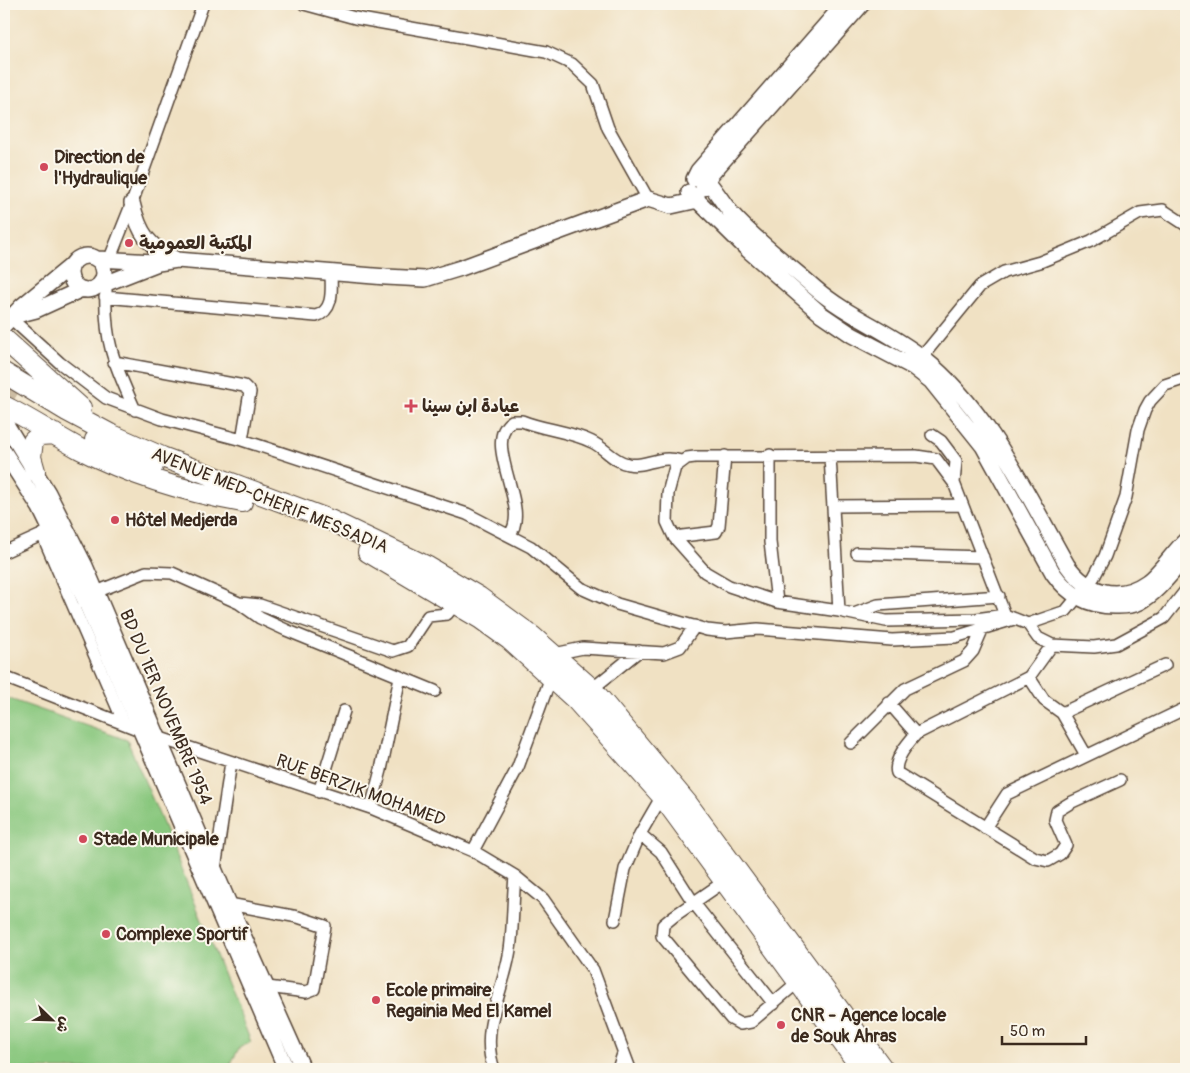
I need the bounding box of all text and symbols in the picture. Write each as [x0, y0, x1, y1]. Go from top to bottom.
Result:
place label: Direction de l'Hydraulique [54, 146, 148, 190]
marker: Direction de l'Hydraulique [38, 161, 50, 173]
place label: المكتبة العمومية [139, 232, 252, 255]
marker: المكتبة العمومية [123, 237, 135, 249]
place label: عيادة ابن سينا [422, 395, 520, 418]
marker: عيادة ابن سينا [404, 399, 418, 413]
street label: AVENUE MED-CHERIF MESSADIA [148, 442, 392, 559]
place label: Hôtel Medjerda [125, 509, 238, 532]
marker: Hôtel Medjerda [109, 514, 121, 526]
street label: BD DU 1ER NOVEMBRE 1954 [114, 606, 217, 809]
street label: RUE BERZIK MOHAMED [273, 749, 449, 832]
place label: Stade Municipale [93, 828, 220, 851]
marker: Stade Municipale [77, 833, 89, 845]
place label: Complexe Sportif [116, 923, 249, 946]
marker: Complexe Sportif [100, 928, 112, 940]
place label: Ecole primaire Regainia Med El Kamel [386, 979, 552, 1023]
marker: Ecole primaire Regainia Med El Kamel [370, 994, 382, 1006]
north arrow [28, 996, 78, 1046]
place label: CNR - Agence locale de Souk Ahras [791, 1004, 947, 1048]
scale bar [1002, 1013, 1086, 1045]
text: ش [53, 1014, 74, 1035]
marker: CNR - Agence locale de Souk Ahras [775, 1019, 787, 1031]
text: 50 m [1010, 1022, 1045, 1041]

